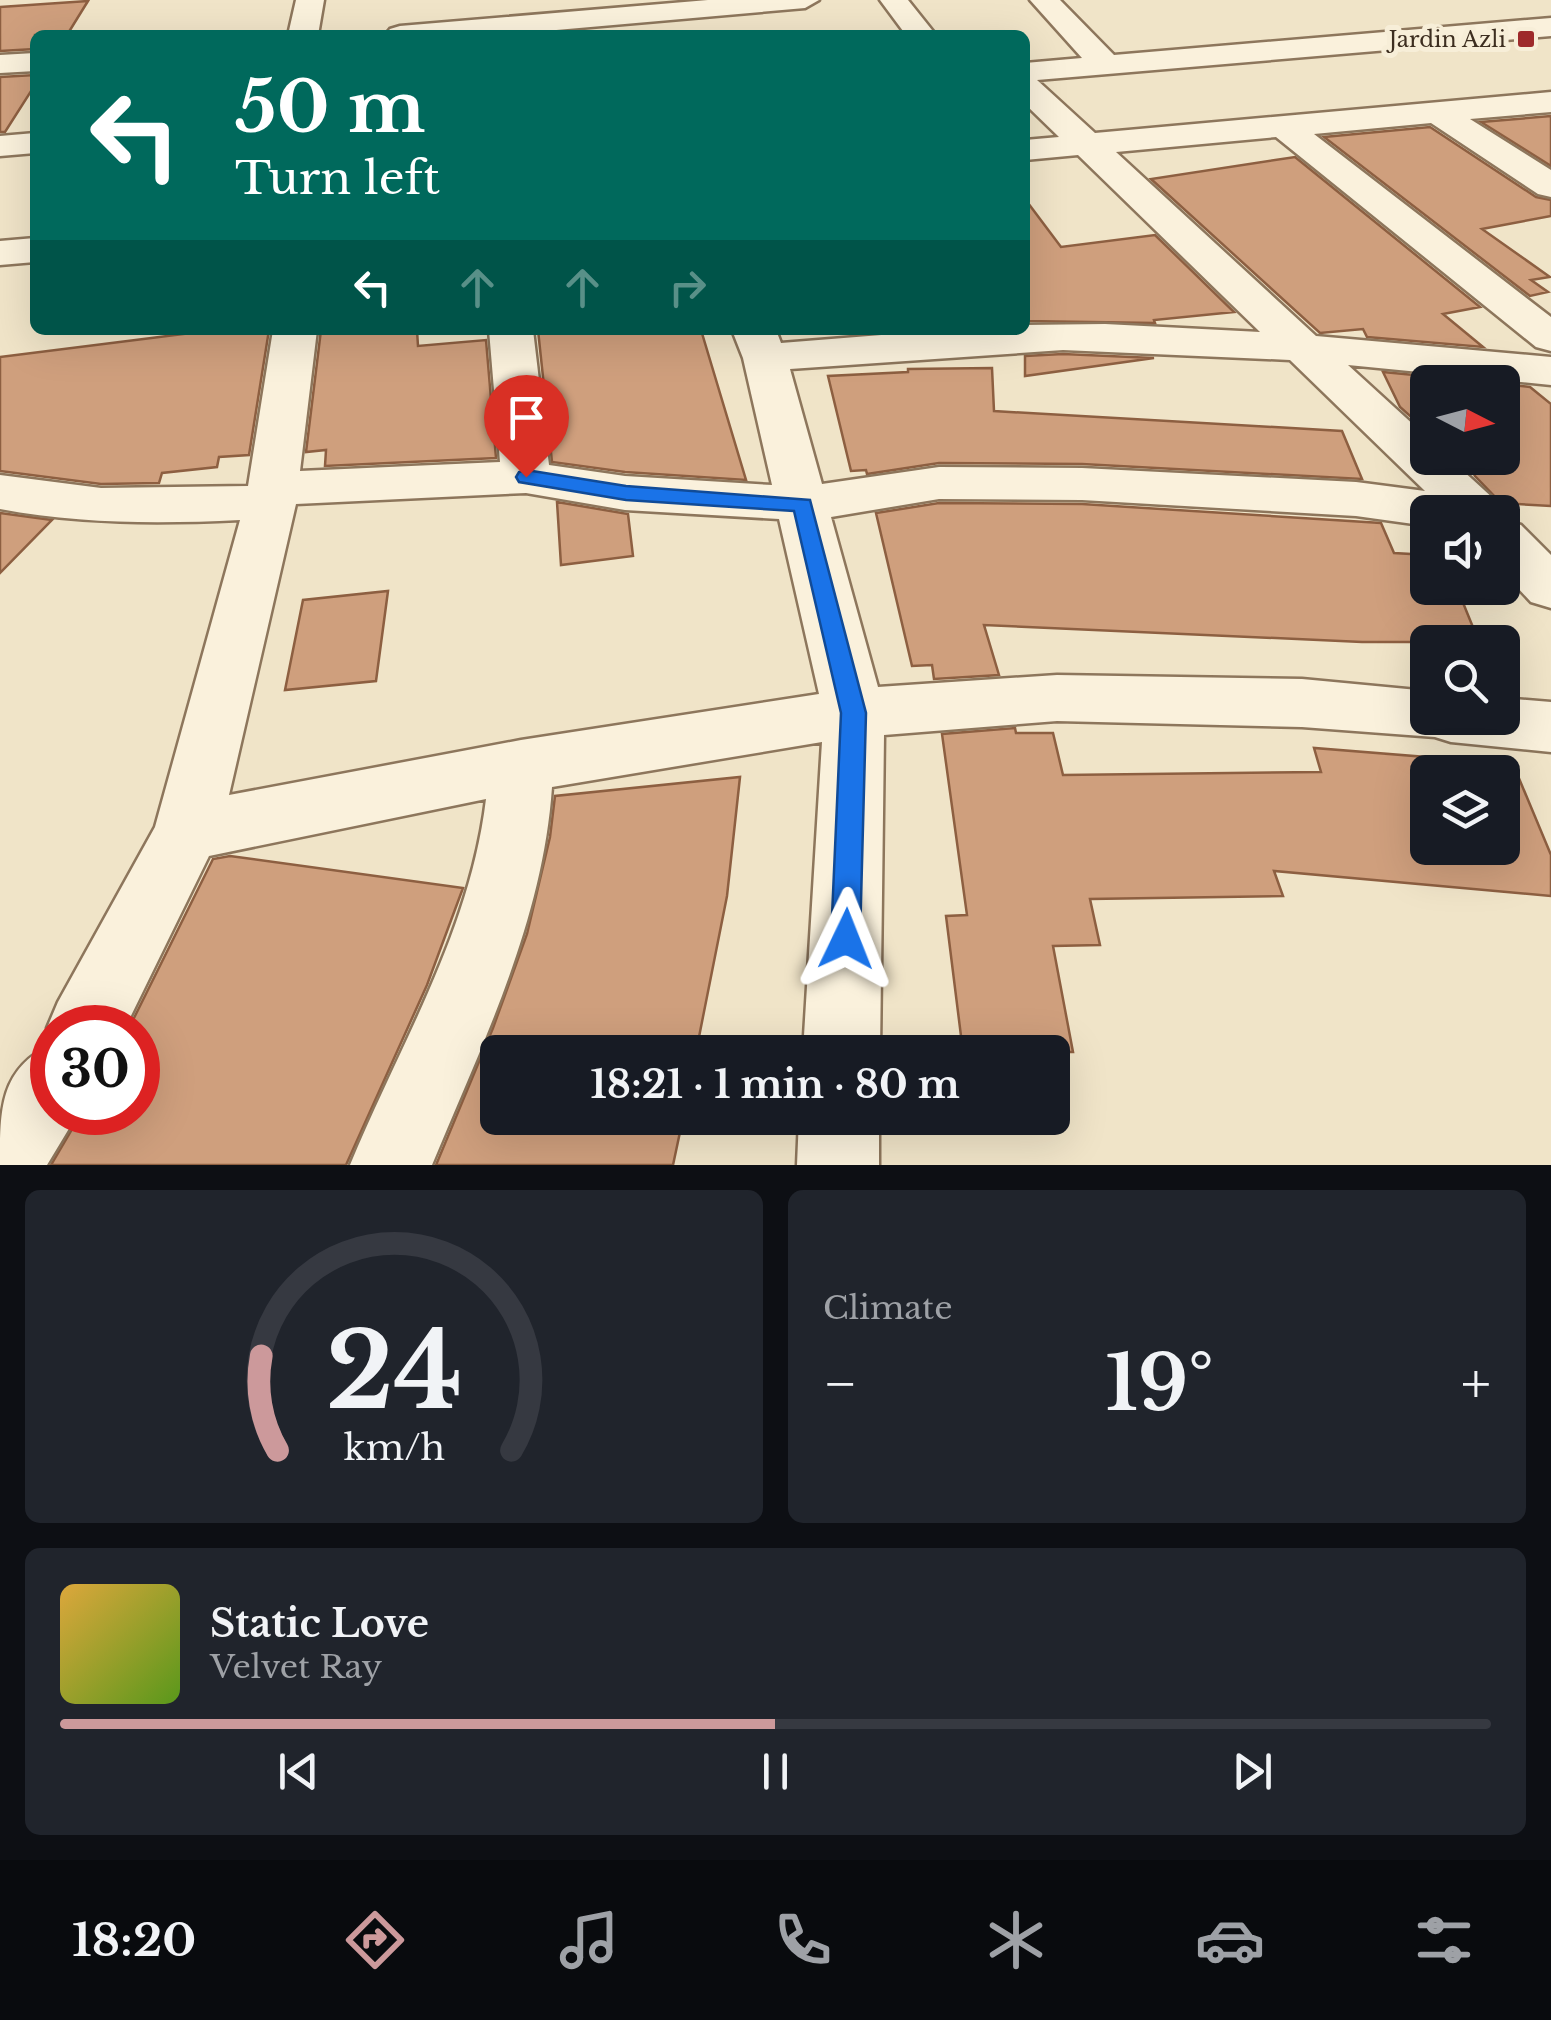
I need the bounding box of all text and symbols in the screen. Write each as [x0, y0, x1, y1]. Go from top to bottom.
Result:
place label: Jardin Azli [1386, 26, 1506, 53]
marker: Jardin Azli [1515, 28, 1537, 50]
text: 50 m [235, 64, 426, 151]
icon: left [70, 70, 200, 200]
text: Turn left [235, 150, 440, 206]
icon: left [345, 260, 400, 315]
icon: ahead [450, 260, 505, 315]
icon: ahead [555, 260, 610, 315]
icon: right [660, 260, 715, 315]
north arrow [1410, 365, 1520, 475]
map controls [1410, 365, 1520, 865]
pin [484, 375, 569, 478]
icon: arrive [499, 390, 554, 445]
button: sound [1410, 495, 1520, 605]
button: search [1410, 625, 1520, 735]
button: layers [1410, 755, 1520, 865]
position arrow [794, 887, 898, 991]
speed limit sign: 30 [30, 1005, 160, 1135]
text: 18:21 · 1 min · 80 m [590, 1061, 960, 1108]
text: Climate [823, 1288, 952, 1328]
text: 24 [326, 1307, 462, 1436]
text: 19° [1105, 1337, 1213, 1430]
text: − [823, 1350, 858, 1418]
text: + [1461, 1350, 1491, 1418]
text: km/h [343, 1425, 445, 1470]
text: Static Love [210, 1600, 429, 1647]
text: Velvet Ray [210, 1647, 382, 1687]
icon: previous [271, 1744, 326, 1799]
icon: pause [748, 1744, 803, 1799]
icon: next [1225, 1744, 1280, 1799]
icon: directions [340, 1905, 410, 1975]
icon: music [554, 1905, 624, 1975]
icon: phone [768, 1905, 838, 1975]
icon: climate [981, 1905, 1051, 1975]
icon: car [1195, 1905, 1265, 1975]
icon: filters [1409, 1905, 1479, 1975]
text: 18:20 [72, 1912, 196, 1968]

